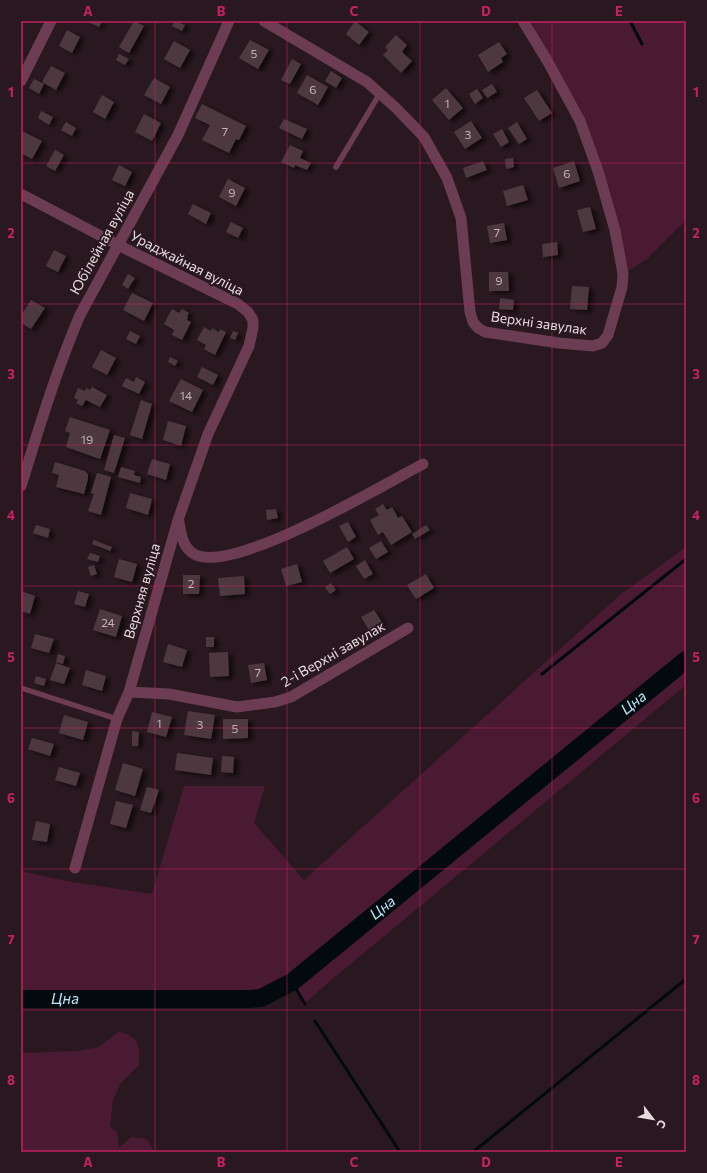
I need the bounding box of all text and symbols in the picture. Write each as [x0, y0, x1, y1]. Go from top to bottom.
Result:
text: A [83, 3, 93, 19]
text: B [217, 3, 226, 19]
text: C [350, 3, 359, 19]
text: D [481, 3, 491, 19]
text: E [615, 3, 623, 19]
house number: 5 [251, 46, 258, 60]
house number: 6 [309, 82, 317, 96]
text: 1 [8, 84, 14, 100]
text: 1 [693, 84, 699, 100]
house number: 1 [444, 96, 450, 110]
house number: 7 [222, 124, 228, 138]
house number: 3 [465, 127, 472, 141]
house number: 6 [563, 166, 571, 180]
house number: 9 [228, 185, 236, 199]
street label: Юбілейная вуліца [66, 186, 137, 297]
text: 2 [7, 225, 15, 241]
house number: 7 [494, 225, 500, 239]
text: 2 [692, 225, 700, 241]
street label: Ураджайная вуліца [128, 227, 247, 299]
house number: 9 [495, 273, 503, 287]
street label: Верхні завулак [490, 307, 589, 338]
text: 3 [7, 366, 15, 382]
text: 3 [692, 366, 700, 382]
house number: 14 [180, 388, 192, 402]
house number: 19 [81, 432, 93, 446]
text: 4 [7, 507, 15, 523]
text: 4 [692, 507, 700, 523]
street label: Верхняя вуліца [120, 541, 163, 641]
house number: 2 [188, 576, 195, 590]
house number: 24 [101, 615, 115, 629]
street label: 2-і Верхні завулак [278, 617, 388, 690]
text: 5 [7, 649, 15, 665]
text: 5 [692, 649, 700, 665]
house number: 7 [255, 665, 261, 679]
water label: Цна [616, 686, 650, 718]
house number: 1 [156, 716, 162, 730]
house number: 3 [197, 717, 204, 731]
house number: 5 [232, 721, 239, 735]
text: 6 [7, 790, 15, 806]
text: 6 [692, 790, 700, 806]
water label: Цна [366, 891, 399, 923]
text: 7 [7, 931, 15, 947]
text: 7 [692, 931, 700, 947]
water label: Цна [51, 989, 79, 1007]
text: 8 [7, 1072, 15, 1088]
text: 8 [692, 1072, 700, 1088]
north arrow [633, 1099, 673, 1139]
text: С [654, 1118, 670, 1131]
text: A [83, 1154, 93, 1170]
text: B [217, 1154, 226, 1170]
text: C [350, 1154, 359, 1170]
text: D [481, 1154, 491, 1170]
text: E [615, 1154, 623, 1170]

